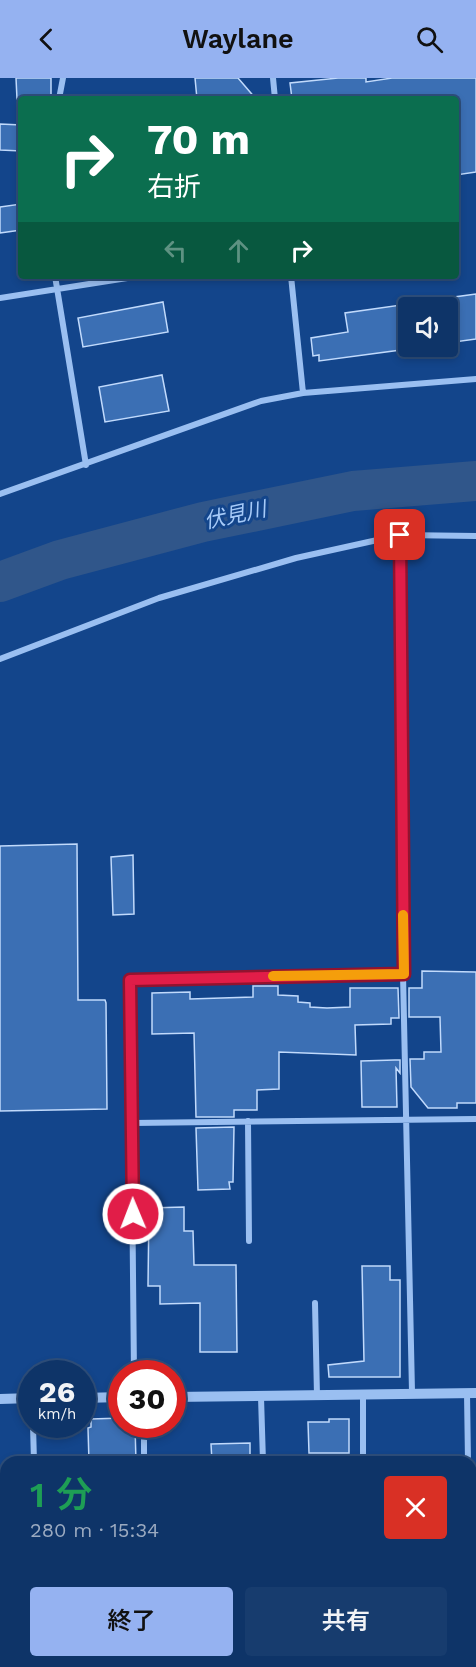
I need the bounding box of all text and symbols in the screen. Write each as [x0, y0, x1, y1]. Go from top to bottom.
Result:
icon: back [30, 23, 63, 56]
text: Waylane [182, 23, 294, 55]
icon: search [413, 23, 446, 56]
text: 70 m [147, 115, 250, 164]
icon: right [48, 120, 126, 198]
text: 右折 [147, 171, 201, 203]
icon: left [159, 234, 192, 267]
icon: ahead [222, 234, 255, 267]
icon: right [285, 234, 318, 267]
map controls [398, 297, 458, 357]
button: sound [398, 297, 458, 357]
water label: 伏見川 [201, 495, 270, 533]
pin [374, 509, 425, 560]
icon: arrive [383, 518, 416, 551]
position arrow [101, 1182, 165, 1246]
speed limit sign: 30 [108, 1360, 186, 1438]
text: 26 [39, 1374, 75, 1409]
text: km/h [38, 1405, 76, 1423]
text: 1 分 [30, 1474, 92, 1516]
button: close [384, 1476, 447, 1539]
text: 280 m · 15:34 [30, 1518, 159, 1542]
button: 終了 [30, 1587, 233, 1656]
button: 共有 [245, 1587, 447, 1656]

